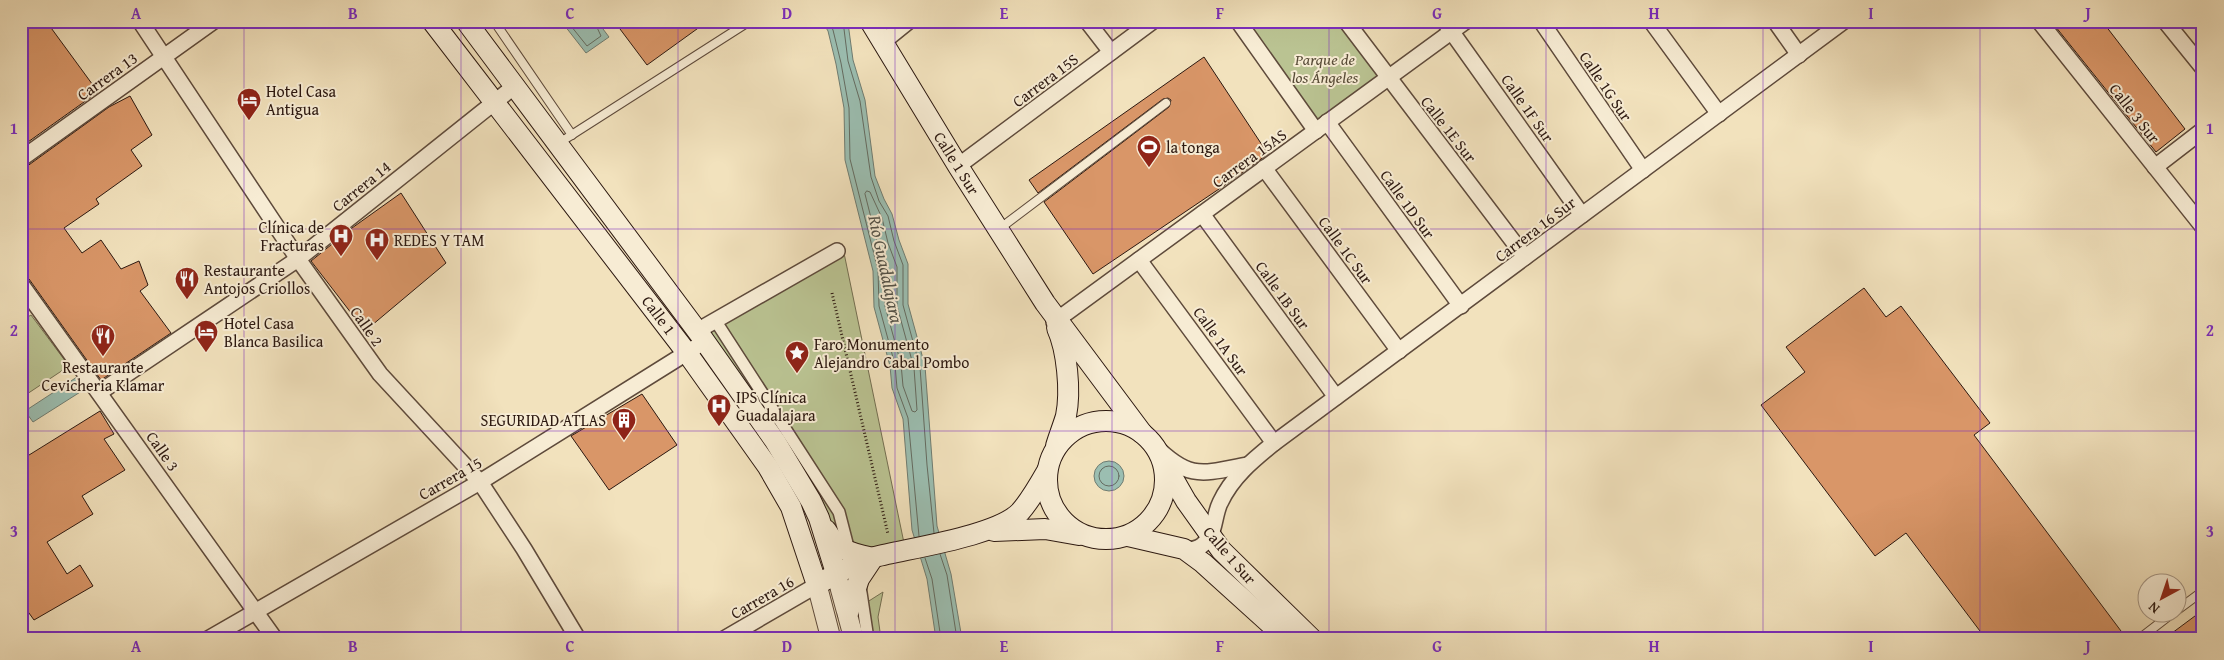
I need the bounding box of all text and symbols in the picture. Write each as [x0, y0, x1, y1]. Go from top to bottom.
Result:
text: A [131, 1, 142, 25]
text: B [348, 1, 358, 25]
text: C [565, 1, 575, 25]
text: D [782, 1, 792, 25]
text: E [1000, 1, 1009, 25]
text: F [1216, 1, 1224, 25]
text: G [1432, 1, 1442, 25]
text: H [1648, 1, 1660, 25]
text: I [1868, 1, 1874, 25]
text: J [2082, 1, 2091, 25]
street label: Carrera 13 [72, 46, 142, 106]
street label: Calle 1G Sur [1574, 46, 1639, 126]
street label: Carrera 15S [1007, 47, 1083, 113]
park label: Parque de los Ángeles [1292, 47, 1359, 89]
street label: Calle 1F Sur [1496, 69, 1561, 147]
street label: Calle 3 Sur [2104, 78, 2166, 149]
place label: Hotel Casa Antigua [266, 79, 337, 121]
hotel icon: Hotel Casa Antigua [236, 87, 262, 121]
street label: Calle 1E Sur [1415, 91, 1483, 168]
text: 1 [10, 116, 18, 140]
text: 1 [2206, 116, 2214, 140]
street label: Carrera 15AS [1207, 123, 1291, 193]
street label: Calle 1 Sur [928, 127, 986, 200]
sports icon: la tonga [1136, 134, 1162, 168]
place label: la tonga [1166, 135, 1220, 159]
street label: Carrera 14 [326, 155, 396, 217]
street label: Calle 1D Sur [1375, 164, 1442, 244]
street label: Carrera 16 Sur [1489, 190, 1581, 268]
street label: Calle 1C Sur [1313, 211, 1379, 289]
water label: Río Guadalajara [861, 212, 911, 326]
place label: Clínica de Fracturas [259, 215, 324, 257]
hospital icon: Clínica de Fracturas [328, 223, 354, 257]
hospital icon: REDES Y TAM [364, 227, 390, 261]
place label: REDES Y TAM [394, 228, 484, 252]
street label: Calle 1B Sur [1250, 256, 1316, 335]
place label: Restaurante Antojos Criollos [204, 258, 310, 300]
restaurant icon: Restaurante Antojos Criollos [174, 266, 200, 300]
street label: Calle 1 [636, 290, 682, 340]
street label: Calle 2 [345, 301, 389, 351]
street label: Calle 1A Sur [1188, 301, 1255, 381]
place label: Hotel Casa Blanca Basilica [224, 311, 324, 353]
text: 2 [10, 318, 18, 342]
text: 2 [2206, 318, 2214, 342]
hotel icon: Hotel Casa Blanca Basilica [193, 319, 219, 353]
restaurant icon: Restaurante Cevicheria Klamar [90, 323, 116, 357]
place label: Faro Monumento Alejandro Cabal Pombo [814, 332, 970, 374]
place icon: Faro Monumento Alejandro Cabal Pombo [784, 340, 810, 374]
place label: Restaurante Cevicheria Klamar [42, 355, 165, 397]
place label: IPS Clínica Guadalajara [736, 385, 816, 427]
hospital icon: IPS Clínica Guadalajara [706, 393, 732, 427]
building icon: SEGURIDAD ATLAS [611, 407, 637, 441]
place label: SEGURIDAD ATLAS [481, 408, 606, 432]
street label: Calle 3 [141, 426, 185, 476]
street label: Carrera 15 [414, 450, 486, 506]
text: 3 [10, 519, 18, 543]
text: 3 [2206, 519, 2214, 543]
street label: Calle 1 Sur [1198, 521, 1262, 590]
street label: Carrera 16 [726, 569, 798, 625]
north arrow [2136, 572, 2186, 622]
text: N [2143, 597, 2164, 619]
text: A [131, 634, 142, 658]
text: B [348, 634, 358, 658]
text: C [565, 634, 575, 658]
text: D [782, 634, 792, 658]
text: E [1000, 634, 1009, 658]
text: F [1216, 634, 1224, 658]
text: G [1432, 634, 1442, 658]
text: H [1648, 634, 1660, 658]
text: I [1868, 634, 1874, 658]
text: J [2082, 634, 2091, 658]

